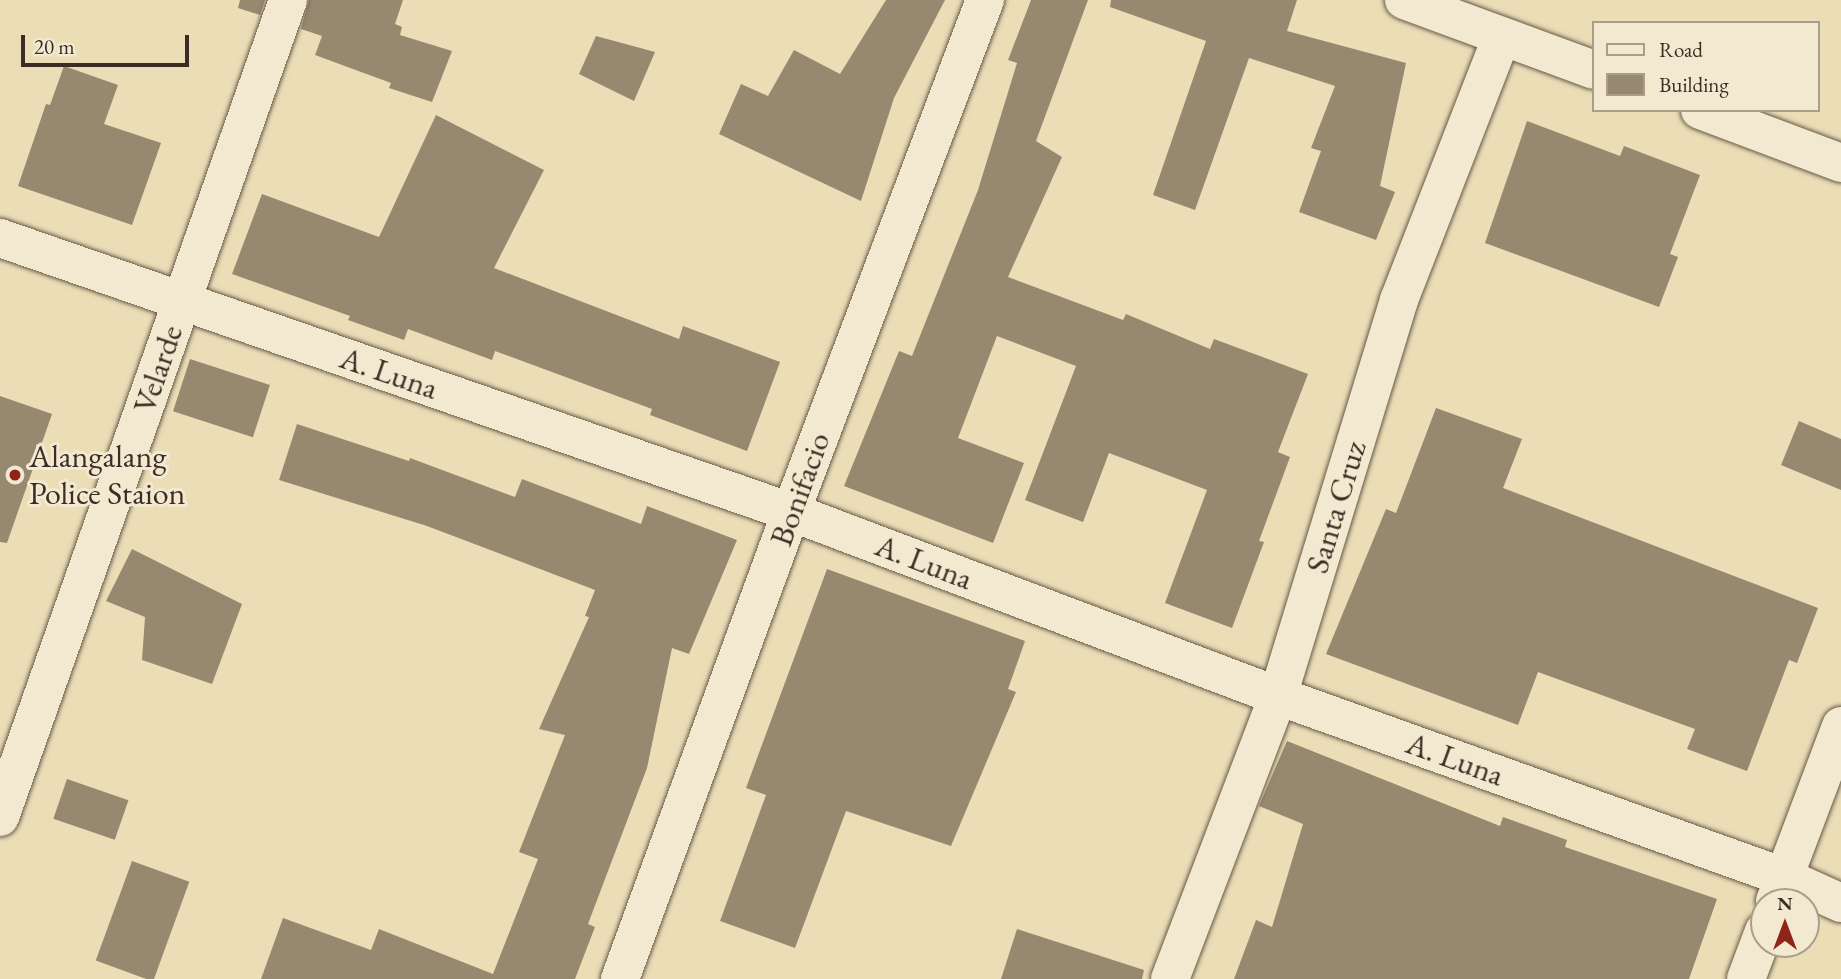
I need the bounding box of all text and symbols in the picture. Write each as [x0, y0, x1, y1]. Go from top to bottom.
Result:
scale bar [24, 21, 192, 65]
legend [1592, 21, 1820, 112]
text: 20 m [34, 33, 75, 60]
text: Road [1659, 36, 1703, 63]
text: Building [1659, 71, 1729, 98]
street label: Velarde [125, 320, 191, 418]
street label: A. Luna [335, 338, 443, 408]
street label: Bonifacio [762, 427, 838, 551]
street label: Santa Cruz [1298, 436, 1374, 578]
place label: Alangalang Police Staion [29, 438, 185, 513]
marker: Alangalang Police Staion [7, 467, 23, 483]
street label: A. Luna [870, 526, 978, 598]
street label: A. Luna [1401, 724, 1509, 794]
north arrow [1750, 888, 1820, 958]
text: N [1777, 891, 1793, 916]

